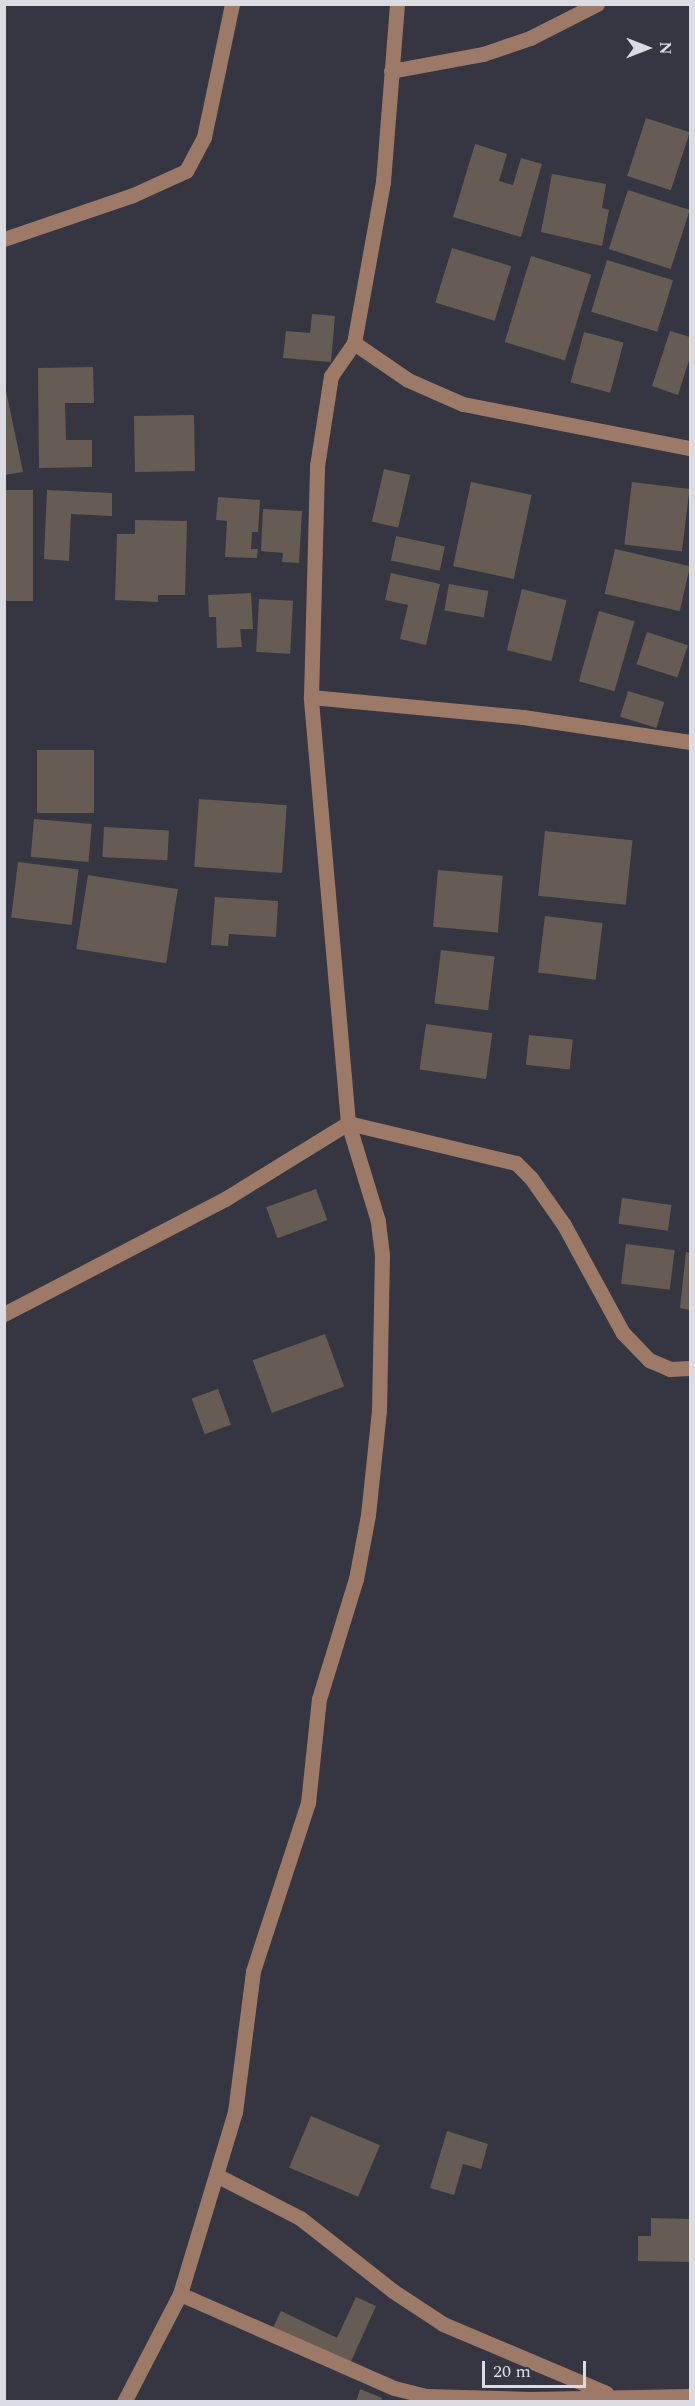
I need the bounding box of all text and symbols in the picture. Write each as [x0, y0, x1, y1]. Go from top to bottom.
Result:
north arrow [617, 18, 677, 78]
text: N [653, 41, 677, 55]
scale bar [485, 2349, 588, 2387]
text: 20 m [493, 2358, 531, 2385]

